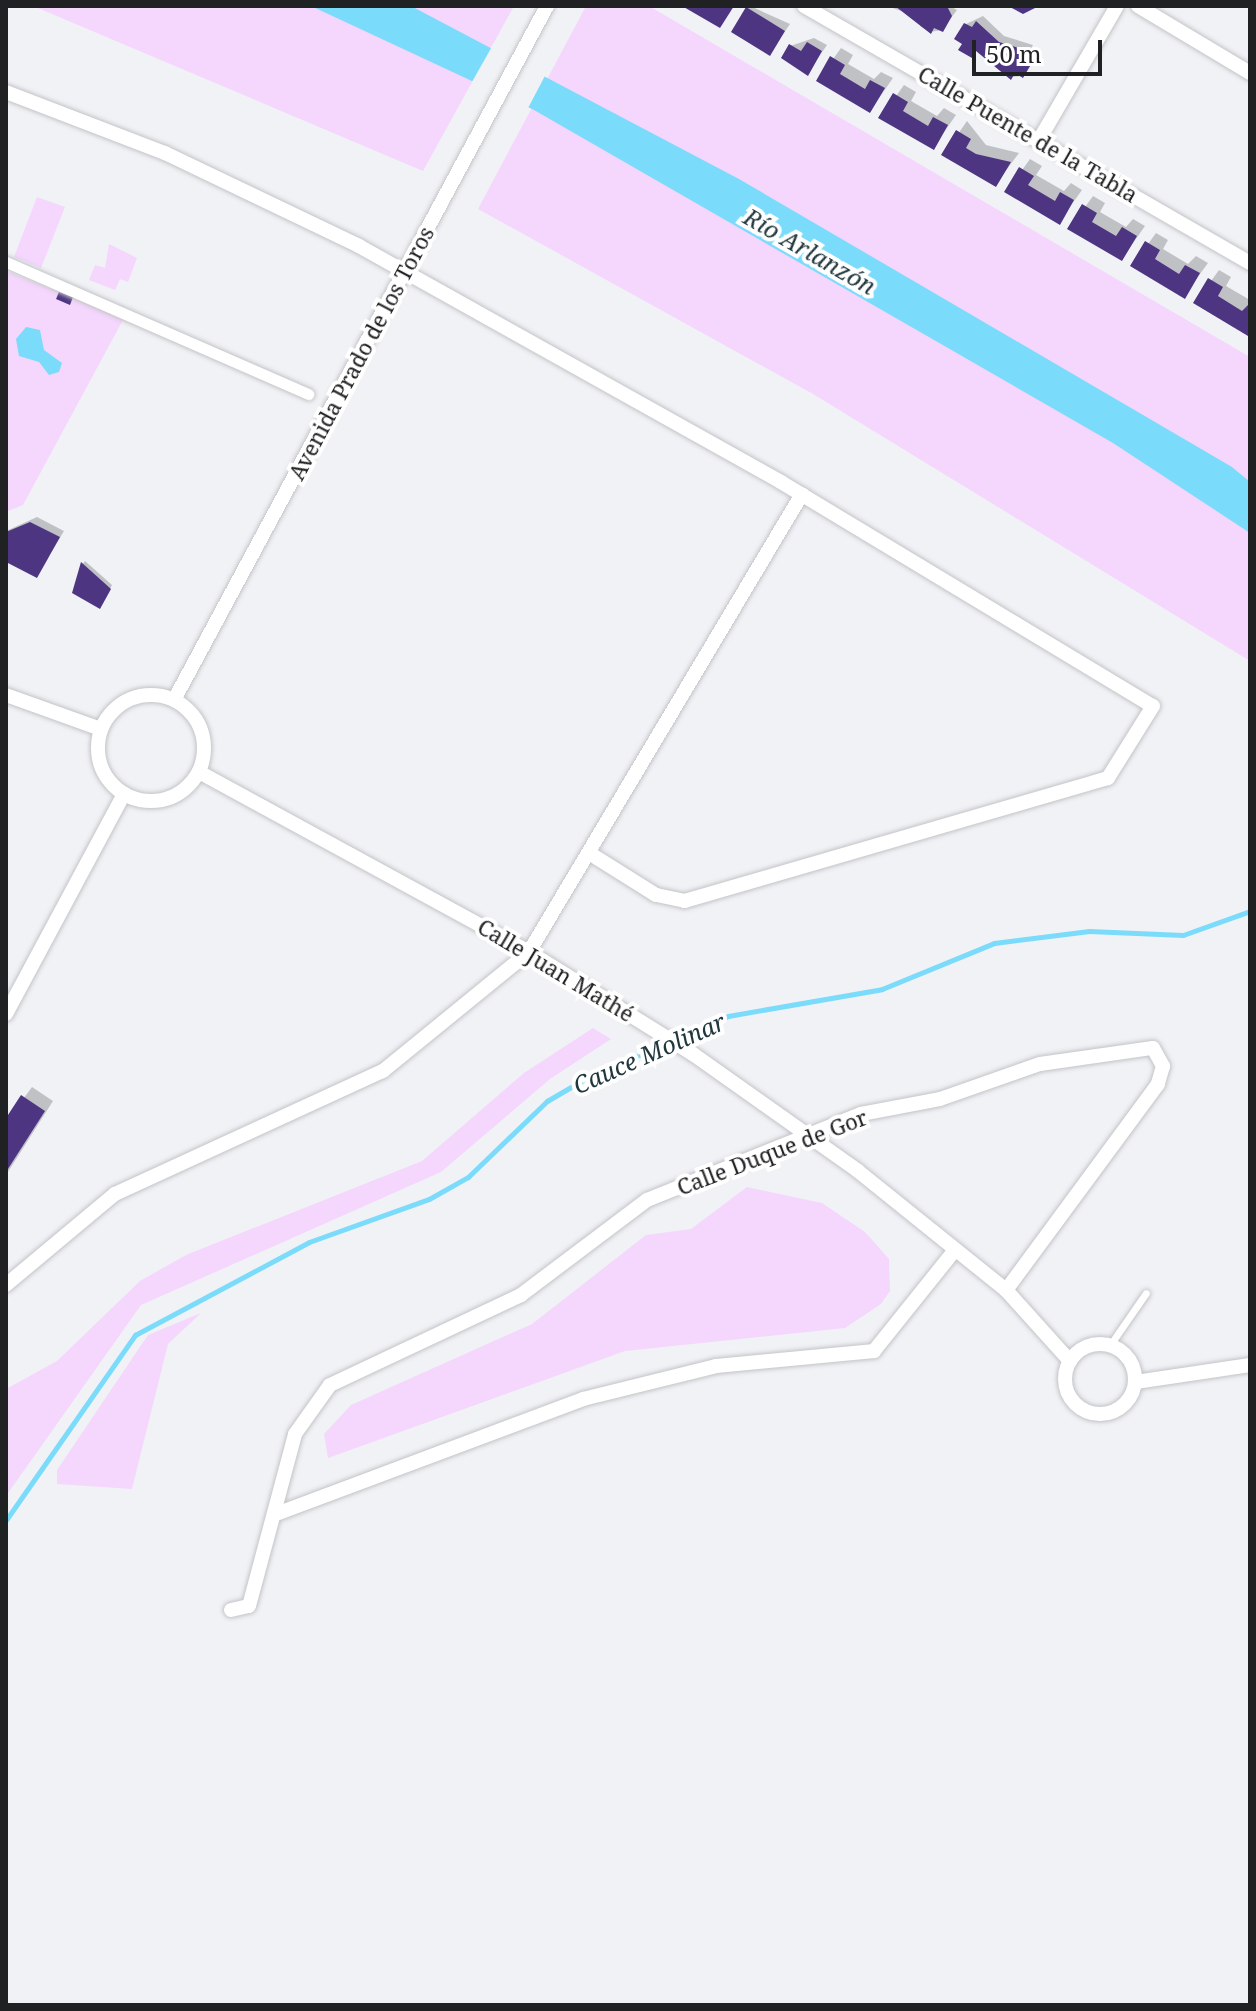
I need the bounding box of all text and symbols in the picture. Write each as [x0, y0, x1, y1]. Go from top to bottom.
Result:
scale bar [976, 24, 1106, 74]
text: 50 m [986, 37, 1042, 70]
street label: Calle Puente de la Tabla [913, 60, 1143, 208]
water label: Río Arlanzón [739, 202, 881, 300]
street label: Avenida Prado de los Toros [283, 222, 439, 484]
street label: Calle Juan Mathé [473, 913, 639, 1027]
water label: Cauce Molinar [568, 1007, 730, 1099]
street label: Calle Duque de Gor [673, 1104, 871, 1200]

